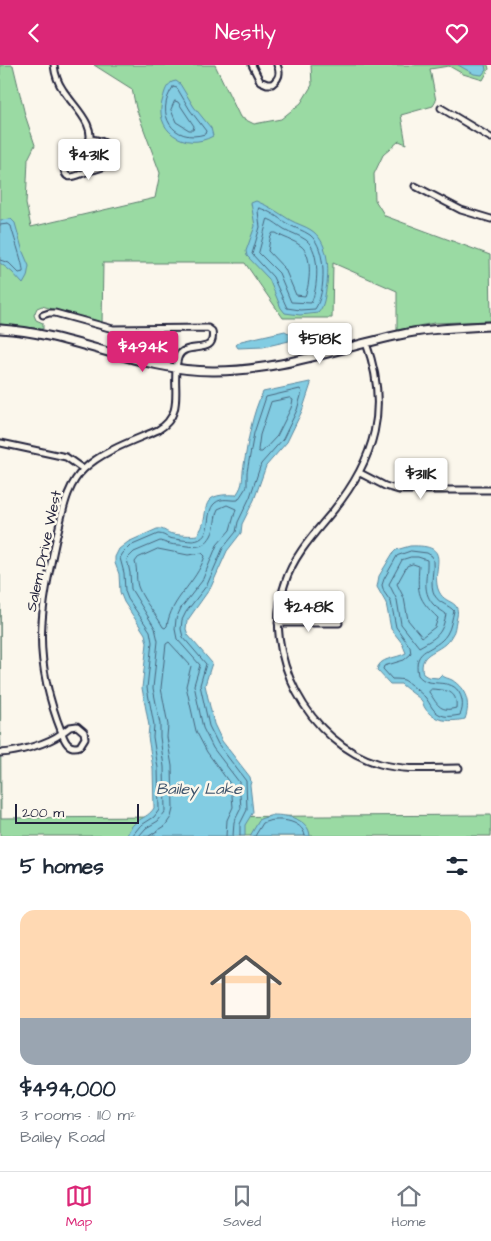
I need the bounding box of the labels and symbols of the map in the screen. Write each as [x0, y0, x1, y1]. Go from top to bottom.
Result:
pin: $431K [54, 139, 124, 181]
pin: $518K [285, 323, 355, 365]
pin: $494K [108, 331, 178, 373]
pin: $311K [386, 457, 456, 500]
street label: Salem Drive West [21, 488, 67, 614]
pin: $248K [274, 591, 344, 633]
water label: Bailey Lake [156, 778, 243, 801]
scale bar [15, 801, 139, 824]

